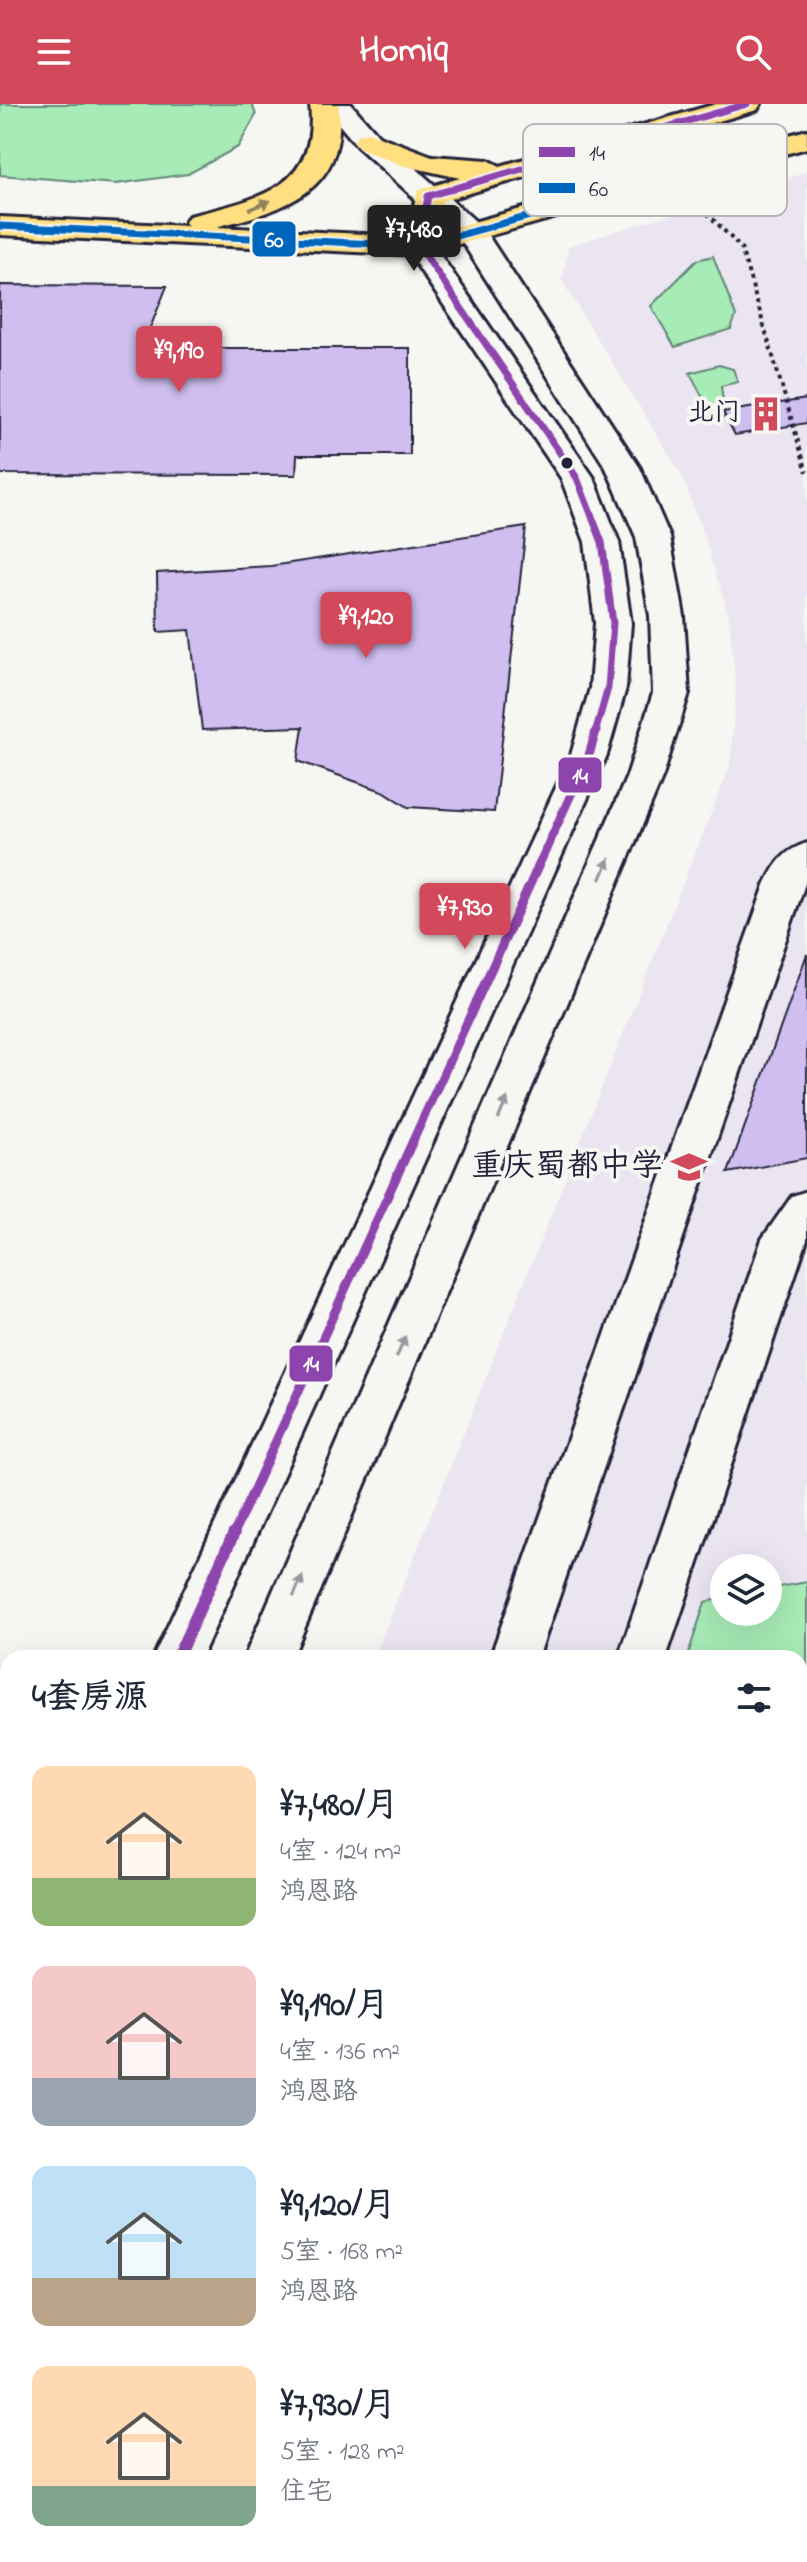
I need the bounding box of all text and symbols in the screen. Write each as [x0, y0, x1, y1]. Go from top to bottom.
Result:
text: Homiq [359, 26, 448, 79]
icon: menu [32, 30, 76, 74]
icon: search [731, 30, 775, 74]
legend [523, 124, 787, 216]
text: 14 [589, 139, 605, 171]
text: 60 [589, 175, 608, 207]
one-way arrow [249, 198, 272, 211]
pin: ¥7,480 [349, 205, 479, 273]
text: ¥7,480 [385, 212, 443, 250]
line badge: 60 [251, 220, 297, 258]
text: 60 [264, 226, 284, 258]
pin: ¥9,190 [114, 326, 244, 394]
text: ¥9,190 [154, 333, 204, 371]
place label: 北门 [688, 395, 740, 433]
building icon: 北门 [747, 395, 785, 433]
unlabelled marker [559, 455, 575, 471]
pin: ¥9,120 [301, 592, 431, 660]
text: ¥9,120 [339, 599, 393, 637]
line badge: 14 [557, 756, 603, 794]
text: 14 [572, 762, 589, 794]
one-way arrow [599, 857, 612, 881]
pin: ¥7,930 [400, 883, 530, 951]
text: ¥7,930 [437, 890, 493, 928]
one-way arrow [496, 1096, 509, 1120]
place label: 重庆蜀都中学 [471, 1144, 663, 1191]
school or university icon: 重庆蜀都中学 [670, 1148, 708, 1186]
one-way arrow [394, 1335, 407, 1359]
line badge: 14 [288, 1344, 334, 1383]
text: 14 [303, 1350, 320, 1382]
map controls [710, 1554, 782, 1626]
button: layers [710, 1554, 782, 1626]
one-way arrow [292, 1574, 305, 1598]
text: 4套房源 [32, 1674, 148, 1724]
icon: filters [732, 1676, 776, 1720]
text: ¥7,480/月 [280, 1782, 399, 1832]
icon: home [96, 1798, 192, 1894]
text: 4室 · 124 m² [280, 1834, 402, 1872]
text: 鸿恩路 [280, 1874, 358, 1912]
text: ¥9,190/月 [280, 1982, 390, 2032]
icon: home [96, 1998, 192, 2094]
text: 4室 · 136 m² [280, 2034, 400, 2072]
text: 鸿恩路 [280, 2074, 358, 2112]
text: ¥9,120/月 [280, 2182, 396, 2232]
icon: home [96, 2198, 192, 2294]
text: 5室 · 168 m² [280, 2234, 403, 2272]
text: 鸿恩路 [280, 2274, 358, 2312]
text: ¥7,930/月 [280, 2382, 397, 2432]
icon: home [96, 2398, 192, 2494]
text: 5室 · 128 m² [280, 2434, 405, 2472]
text: 住宅 [280, 2474, 332, 2512]

